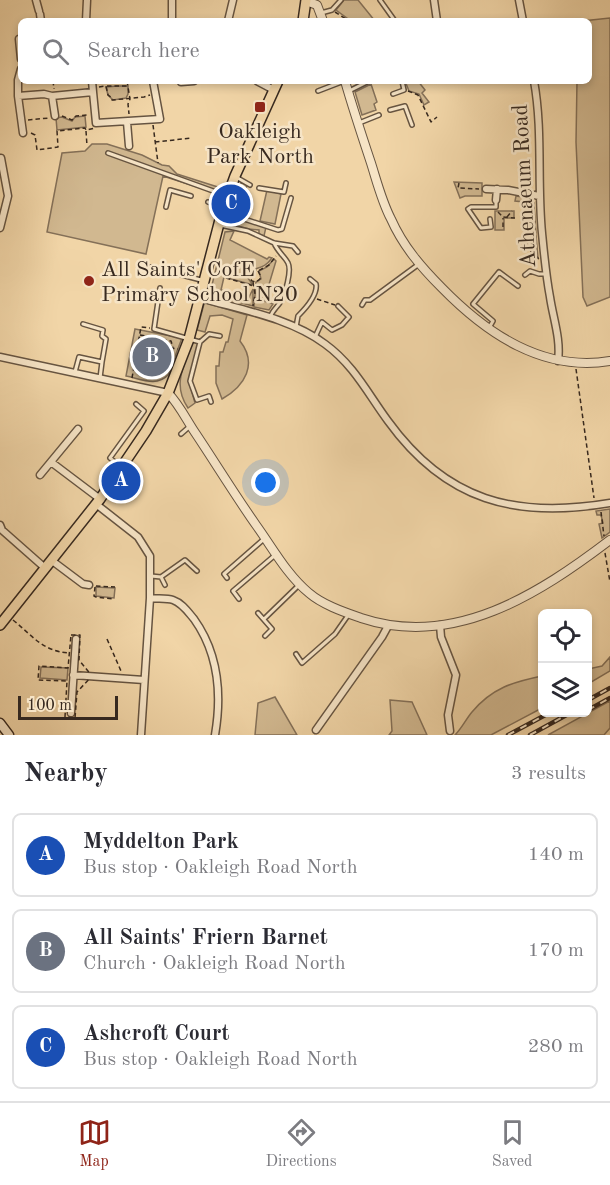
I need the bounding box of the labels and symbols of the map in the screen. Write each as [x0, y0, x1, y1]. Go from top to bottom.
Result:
marker: Oakleigh Park North [253, 100, 267, 114]
street label: Athenaeum Road [510, 104, 540, 268]
place label: Oakleigh Park North [206, 121, 314, 168]
pin: C [212, 182, 250, 226]
place label: All Saints' CofE Primary School N20 [101, 259, 298, 306]
marker: All Saints' CofE Primary School N20 [82, 274, 96, 288]
pin: B [132, 334, 172, 380]
pin: A [102, 458, 140, 504]
your location [251, 468, 280, 497]
scale bar [18, 693, 118, 720]

